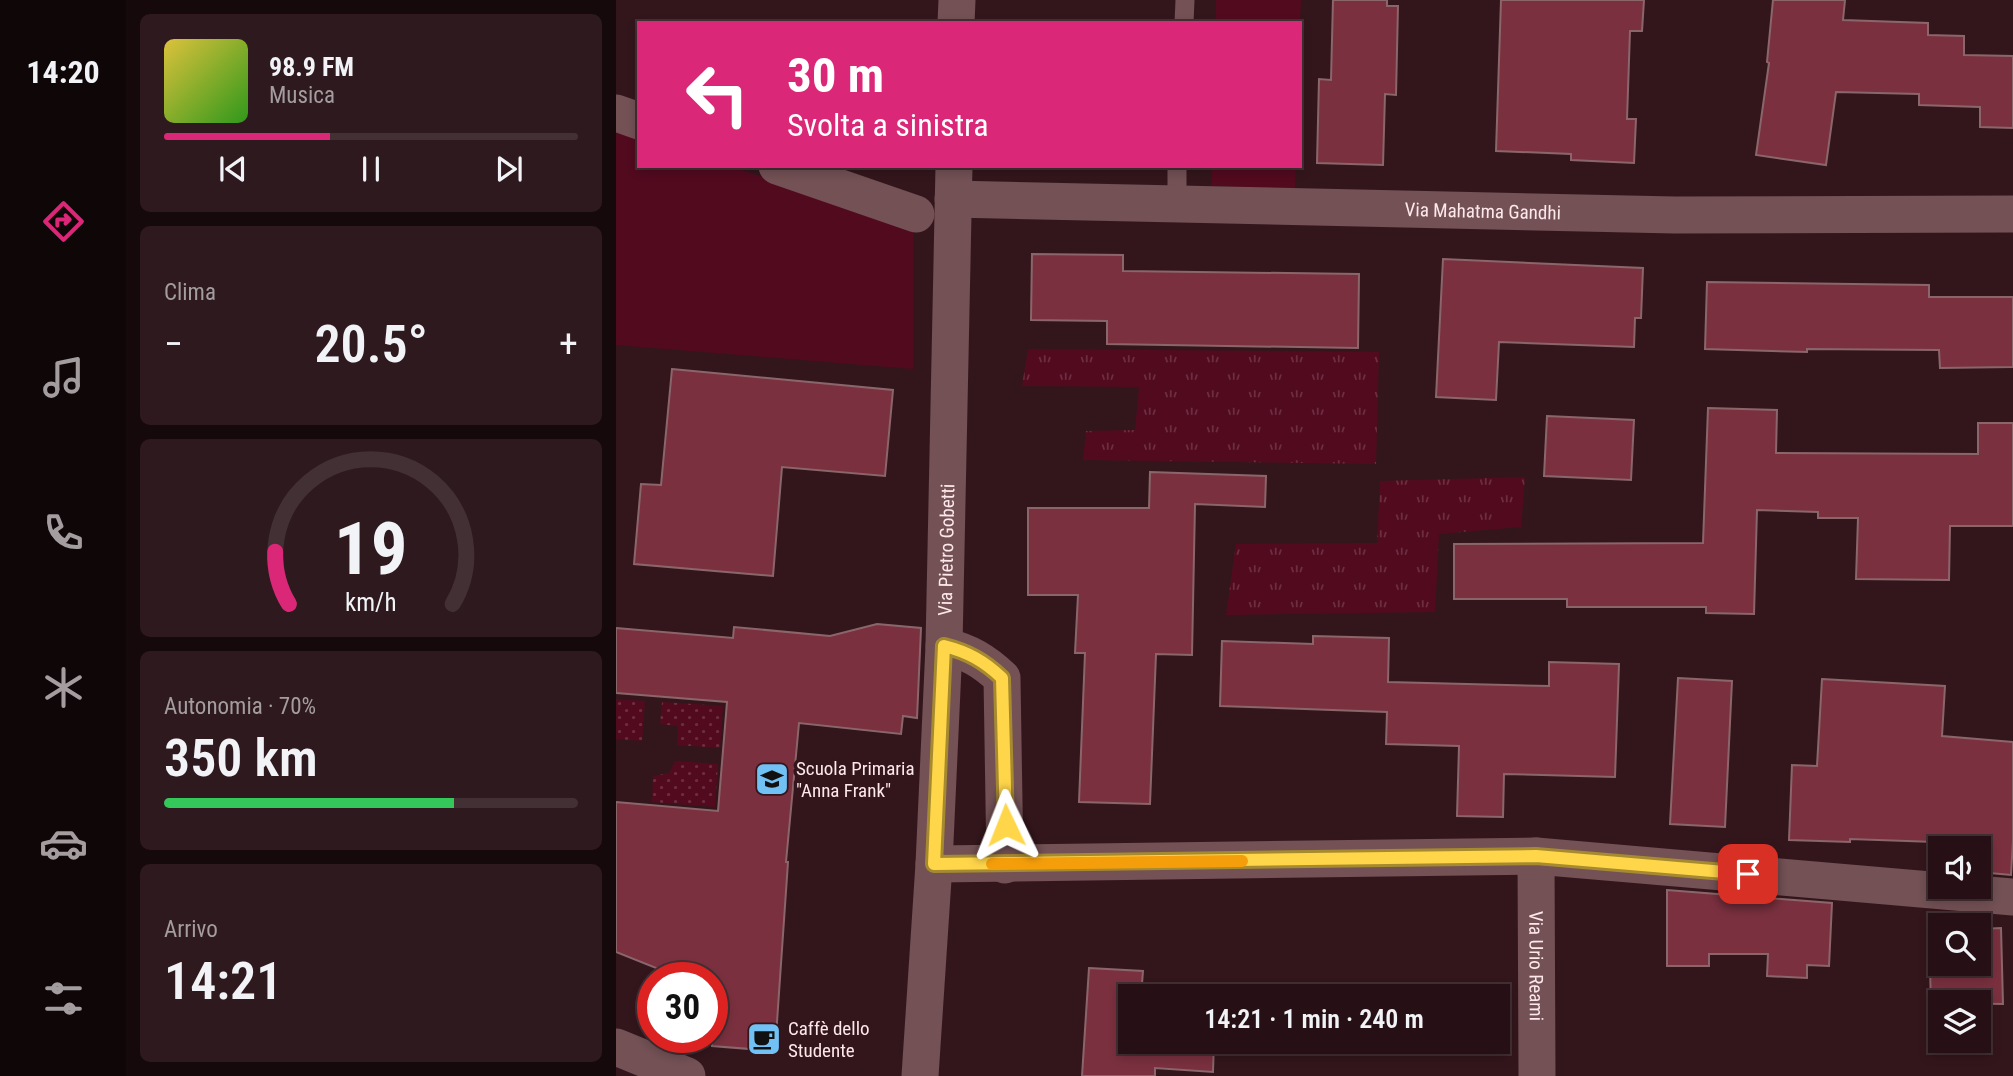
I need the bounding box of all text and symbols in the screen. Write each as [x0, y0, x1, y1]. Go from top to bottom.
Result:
text: 30 m [787, 47, 884, 104]
icon: left [672, 49, 763, 140]
text: 98.9 FM [269, 52, 354, 82]
text: 14:20 [26, 53, 100, 91]
text: Musica [269, 82, 335, 109]
text: Svolta a sinistra [787, 106, 989, 144]
icon: previous [214, 150, 252, 188]
icon: pause [352, 150, 390, 188]
icon: next [490, 150, 528, 188]
icon: directions [39, 197, 88, 246]
street label: Via Mahatma Gandhi [1404, 198, 1561, 224]
text: Clima [164, 279, 216, 306]
text: 20.5° [314, 314, 428, 375]
text: − [164, 322, 183, 366]
text: + [559, 322, 578, 366]
icon: music [39, 353, 88, 402]
street label: Via Pietro Gobetti [934, 483, 959, 616]
text: 19 [334, 506, 408, 592]
icon: phone [39, 508, 88, 557]
text: km/h [345, 588, 397, 617]
icon: climate [39, 663, 88, 712]
text: Autonomia · 70% [164, 693, 316, 720]
text: 350 km [164, 728, 318, 789]
place label: Scuola Primaria "Anna Frank" [796, 757, 915, 802]
school or university icon: Scuola Primaria "Anna Frank" [753, 760, 791, 798]
position arrow [969, 788, 1043, 862]
icon: car [39, 819, 88, 868]
map controls [1928, 836, 1991, 1053]
button: sound [1928, 836, 1991, 899]
pin [1718, 844, 1778, 904]
icon: arrive [1729, 855, 1767, 893]
street label: Via Urio Reami [1524, 911, 1548, 1021]
button: search [1928, 913, 1991, 976]
text: Arrivo [164, 916, 218, 943]
text: 14:21 [164, 951, 282, 1012]
speed limit sign: 30 [637, 962, 728, 1053]
icon: filters [39, 974, 88, 1023]
button: layers [1928, 990, 1991, 1053]
text: 14:21 · 1 min · 240 m [1204, 1004, 1424, 1034]
place label: Caffè dello Studente [788, 1017, 870, 1062]
cafe icon: Caffè dello Studente [745, 1020, 783, 1058]

